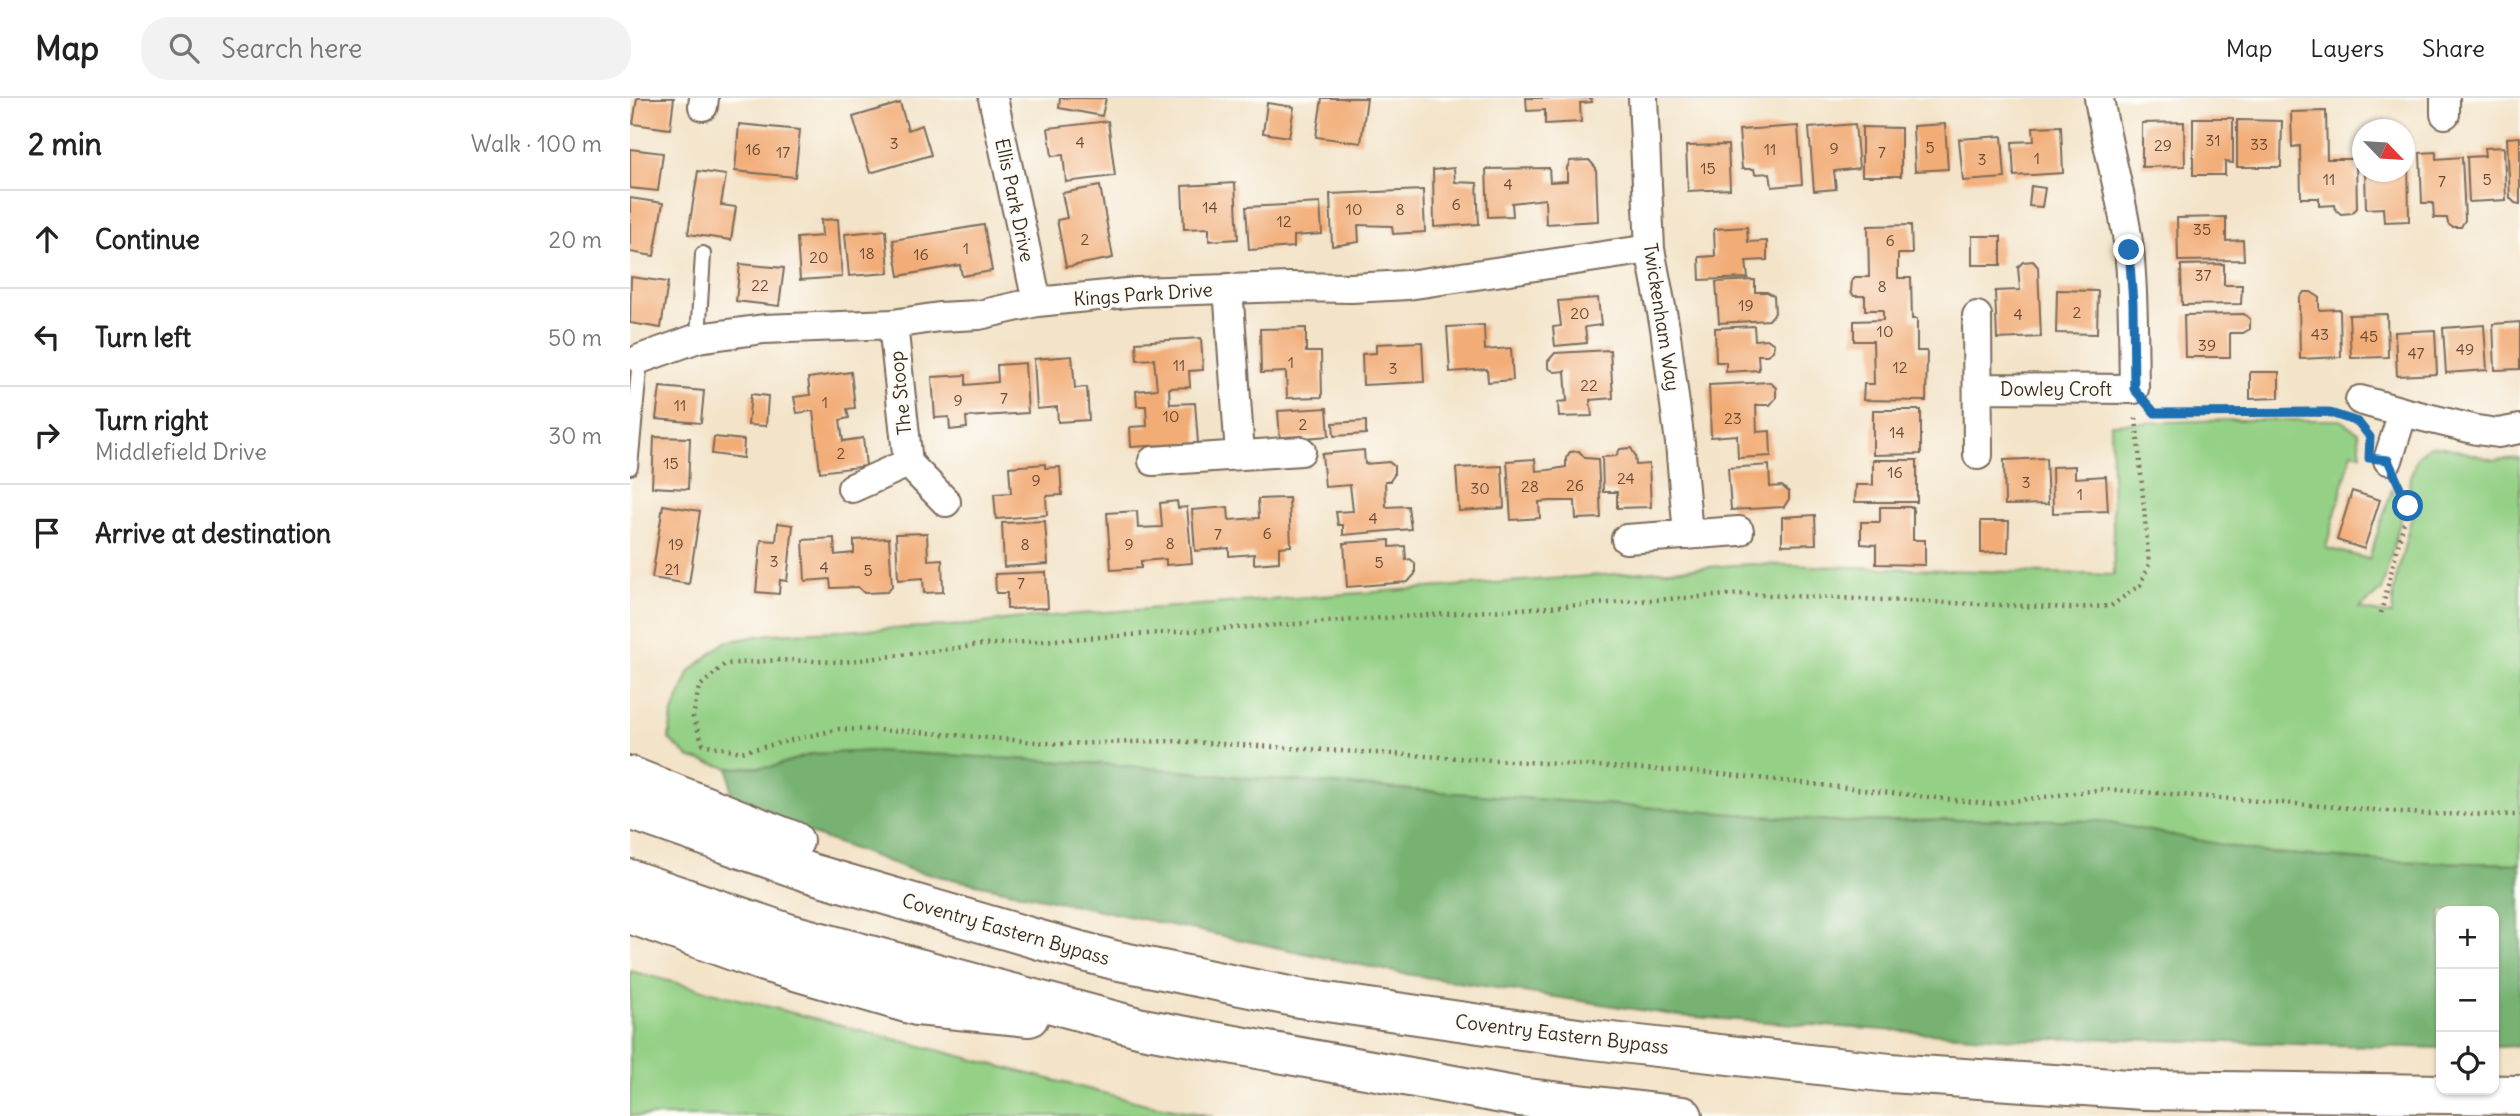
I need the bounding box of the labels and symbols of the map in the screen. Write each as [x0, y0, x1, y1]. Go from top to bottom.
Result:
north arrow [2352, 119, 2415, 182]
house number: 31 [2205, 130, 2221, 150]
house number: 4 [1075, 132, 1085, 152]
house number: 3 [889, 133, 899, 153]
house number: 33 [2250, 134, 2268, 154]
house number: 29 [2154, 135, 2172, 155]
street label: Ellis Park Drive [990, 136, 1040, 264]
house number: 5 [1925, 137, 1935, 157]
house number: 9 [1829, 138, 1839, 158]
house number: 16 [745, 139, 761, 159]
house number: 11 [1764, 139, 1776, 159]
house number: 17 [776, 142, 790, 162]
house number: 7 [1878, 142, 1886, 162]
house number: 1 [2034, 148, 2040, 168]
house number: 3 [1977, 149, 1987, 169]
house number: 15 [1700, 158, 1716, 178]
house number: 11 [2323, 169, 2335, 189]
house number: 5 [2482, 169, 2492, 189]
house number: 7 [2438, 171, 2446, 191]
house number: 4 [1503, 174, 1513, 194]
house number: 6 [1451, 194, 1461, 214]
house number: 14 [1202, 197, 1218, 217]
house number: 10 [1346, 199, 1362, 219]
house number: 8 [1395, 199, 1405, 219]
house number: 12 [1276, 211, 1292, 231]
house number: 35 [2193, 219, 2211, 239]
house number: 2 [1081, 229, 1090, 249]
house number: 6 [1885, 230, 1895, 250]
route end [2113, 234, 2144, 265]
house number: 1 [963, 238, 969, 258]
street label: Twickenham Way [1638, 241, 1686, 393]
house number: 18 [859, 243, 875, 263]
house number: 16 [913, 244, 929, 264]
house number: 20 [809, 247, 829, 267]
house number: 37 [2195, 265, 2212, 285]
house number: 22 [751, 275, 769, 295]
house number: 8 [1877, 276, 1887, 296]
street label: Kings Park Drive [1073, 277, 1213, 311]
house number: 19 [1738, 295, 1754, 315]
house number: 2 [2073, 302, 2082, 322]
house number: 20 [1570, 303, 1590, 323]
house number: 4 [2013, 304, 2023, 324]
house number: 10 [1877, 321, 1893, 341]
house number: 43 [2311, 324, 2329, 344]
house number: 45 [2360, 326, 2378, 346]
house number: 39 [2198, 335, 2216, 355]
house number: 49 [2456, 339, 2474, 359]
house number: 47 [2408, 343, 2425, 363]
street label: The Stoop [884, 350, 916, 436]
house number: 1 [1288, 352, 1294, 372]
house number: 11 [1173, 355, 1185, 375]
house number: 12 [1892, 357, 1908, 377]
house number: 3 [1388, 358, 1398, 378]
house number: 22 [1580, 375, 1598, 395]
street label: Dowley Croft [2000, 377, 2112, 401]
house number: 7 [1000, 388, 1008, 408]
house number: 9 [953, 390, 963, 410]
house number: 1 [822, 392, 828, 412]
house number: 11 [674, 395, 686, 415]
house number: 10 [1163, 406, 1179, 426]
house number: 23 [1724, 408, 1742, 428]
house number: 2 [1299, 414, 1308, 434]
house number: 14 [1889, 422, 1905, 442]
house number: 2 [837, 443, 846, 463]
house number: 15 [663, 453, 679, 473]
house number: 16 [1887, 462, 1903, 482]
house number: 24 [1617, 468, 1635, 488]
house number: 9 [1031, 470, 1041, 490]
house number: 3 [2021, 472, 2031, 492]
house number: 26 [1566, 475, 1584, 495]
house number: 28 [1521, 476, 1539, 496]
house number: 30 [1470, 478, 1490, 498]
house number: 1 [2077, 484, 2083, 504]
route start [2392, 490, 2423, 521]
house number: 4 [1368, 508, 1378, 528]
house number: 6 [1262, 523, 1272, 543]
house number: 7 [1214, 524, 1222, 544]
house number: 8 [1165, 533, 1175, 553]
house number: 19 [668, 534, 684, 554]
house number: 8 [1020, 534, 1030, 554]
house number: 9 [1124, 534, 1134, 554]
house number: 3 [769, 551, 779, 571]
house number: 5 [1374, 552, 1384, 572]
house number: 4 [819, 557, 829, 577]
house number: 21 [664, 559, 680, 579]
house number: 5 [863, 560, 873, 580]
house number: 7 [1017, 573, 1025, 593]
street label: Coventry Eastern Bypass [899, 888, 1113, 970]
street label: Coventry Eastern Bypass [1454, 1009, 1670, 1059]

